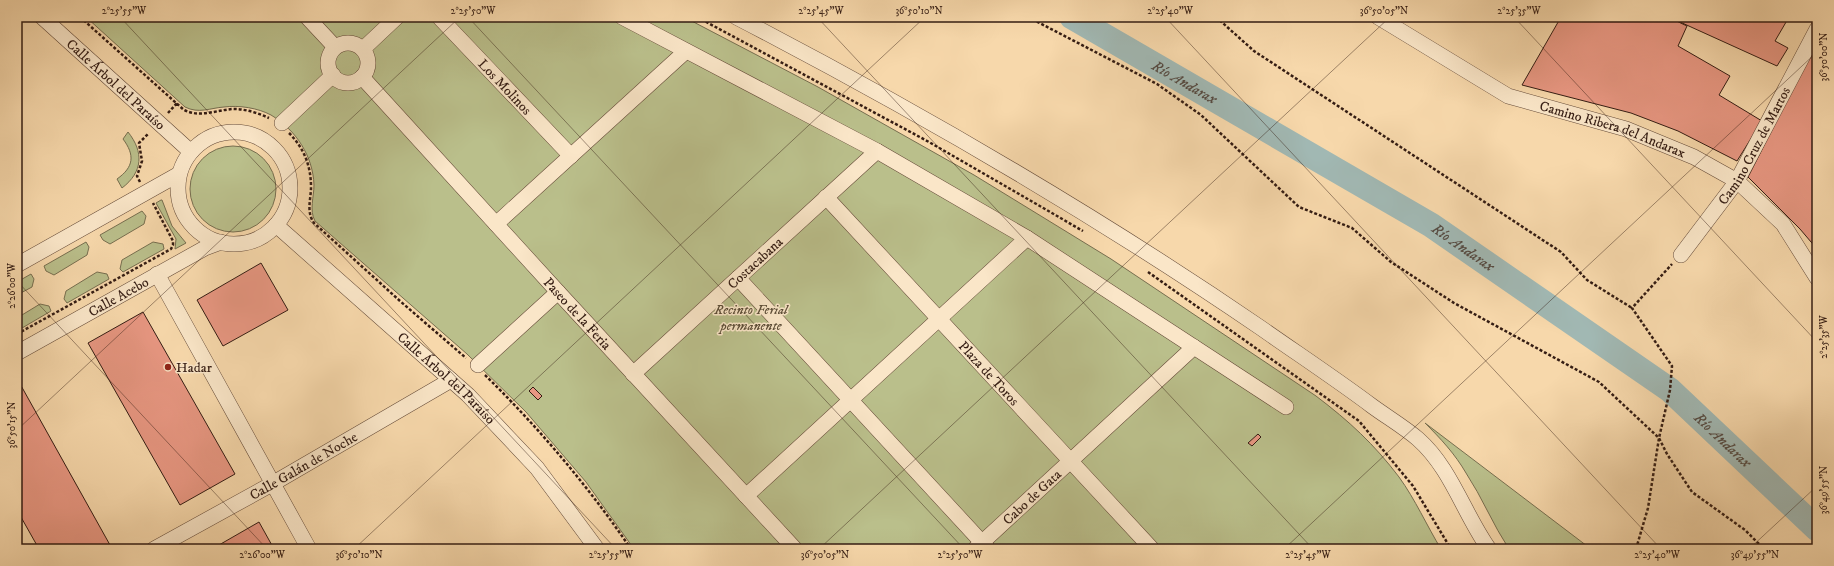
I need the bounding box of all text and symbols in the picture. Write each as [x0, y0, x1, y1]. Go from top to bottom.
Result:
text: 2°25'55"W [102, 5, 147, 17]
text: 2°25'50"W [451, 5, 496, 17]
text: 2°25'45"W [798, 5, 844, 17]
text: 36°50'10"N [895, 5, 943, 17]
text: 2°25'40"W [1147, 5, 1194, 17]
text: 36°50'05"N [1360, 5, 1408, 17]
text: 2°25'35"W [1497, 5, 1542, 17]
text: 36°50'00"N [1818, 33, 1830, 81]
street label: Calle Árbol del Paraíso [62, 35, 169, 135]
street label: Los Molinos [474, 56, 535, 119]
water label: Río Andarax [1147, 56, 1221, 109]
street label: Camino Cruz de Martos [1714, 84, 1795, 209]
street label: Camino Ribera del Andarax [1537, 97, 1688, 163]
water label: Río Andarax [1427, 219, 1499, 277]
street label: Costacabana [724, 233, 787, 293]
text: 2°26'00"W [6, 262, 18, 309]
street label: Calle Acebo [85, 273, 152, 321]
street label: Paseo de la Feria [539, 274, 615, 354]
park label: Recinto Ferial permanente [713, 301, 789, 335]
text: 2°25'35"W [1818, 314, 1830, 359]
street label: Calle Árbol del Paraíso [393, 329, 499, 428]
street label: Plaza de Toros [954, 338, 1023, 410]
place label: Hadar [176, 359, 213, 377]
marker: Hadar [163, 362, 173, 372]
text: 36°50'15"N [6, 402, 18, 448]
water label: Río Andarax [1689, 408, 1756, 473]
street label: Calle Galán de Noche [247, 428, 361, 505]
street label: Cabo de Gata [999, 466, 1065, 529]
text: 36°49'55"N [1818, 466, 1830, 514]
text: 2°26'00"W [239, 549, 286, 561]
text: 36°50'10"N [335, 549, 383, 561]
text: 2°25'55"W [589, 549, 634, 561]
text: 36°50'05"N [801, 549, 849, 561]
text: 2°25'50"W [938, 549, 983, 561]
text: 2°25'45"W [1285, 549, 1331, 561]
text: 2°25'40"W [1634, 549, 1681, 561]
text: 36°49'55"N [1731, 549, 1779, 561]

